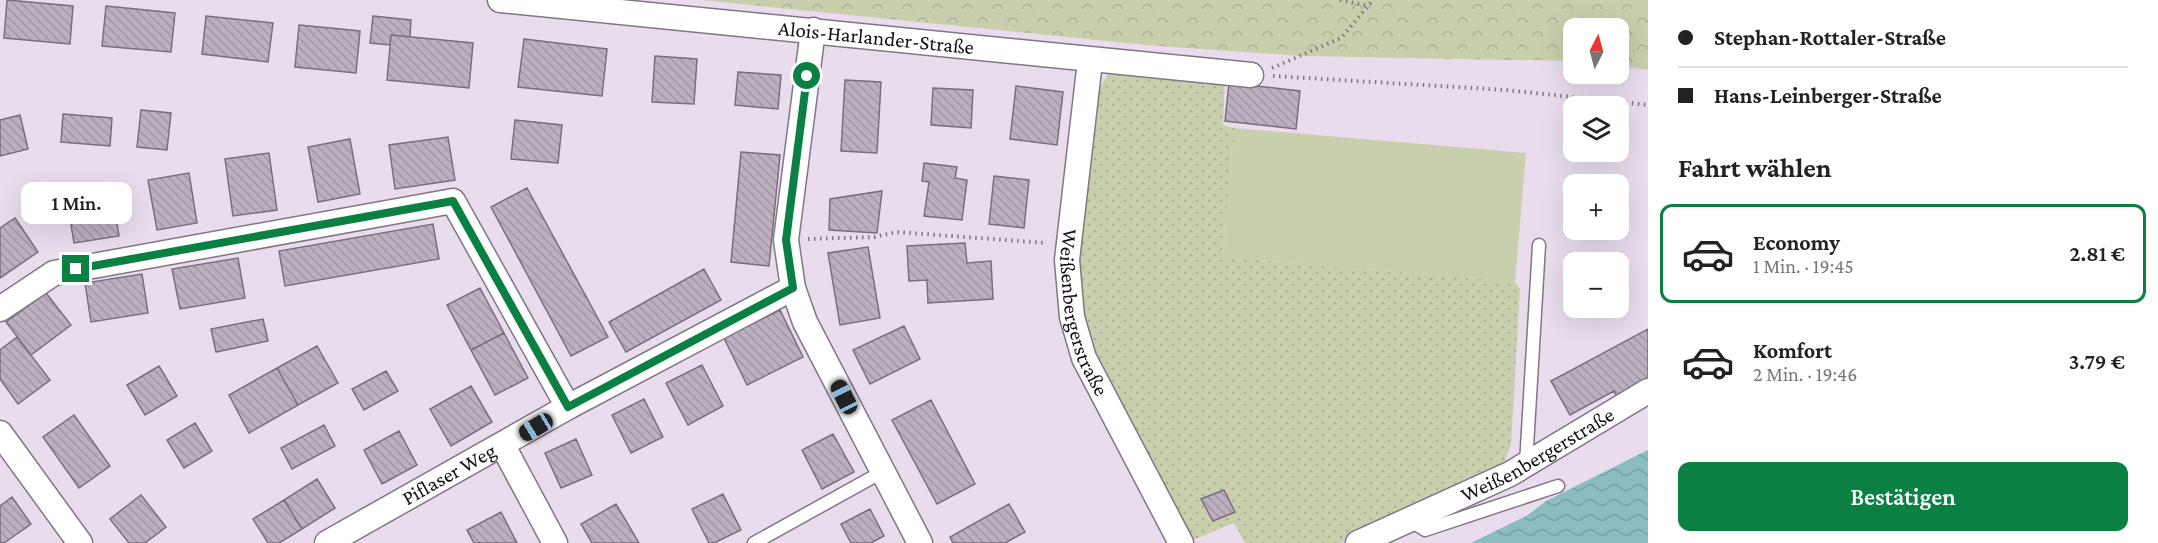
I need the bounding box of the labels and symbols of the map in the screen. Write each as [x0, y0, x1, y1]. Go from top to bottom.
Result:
street label: Alois-Harlander-Straße [777, 16, 975, 59]
north arrow [1563, 18, 1629, 84]
route start [793, 62, 820, 89]
callout: 1 Min. [20, 182, 132, 224]
street label: Weißenbergerstraße [1055, 227, 1114, 400]
route end [62, 255, 89, 282]
car [828, 377, 860, 417]
street label: Weißenbergerstraße [1457, 402, 1618, 507]
car [516, 410, 556, 444]
street label: Piflaser Weg [398, 438, 500, 510]

